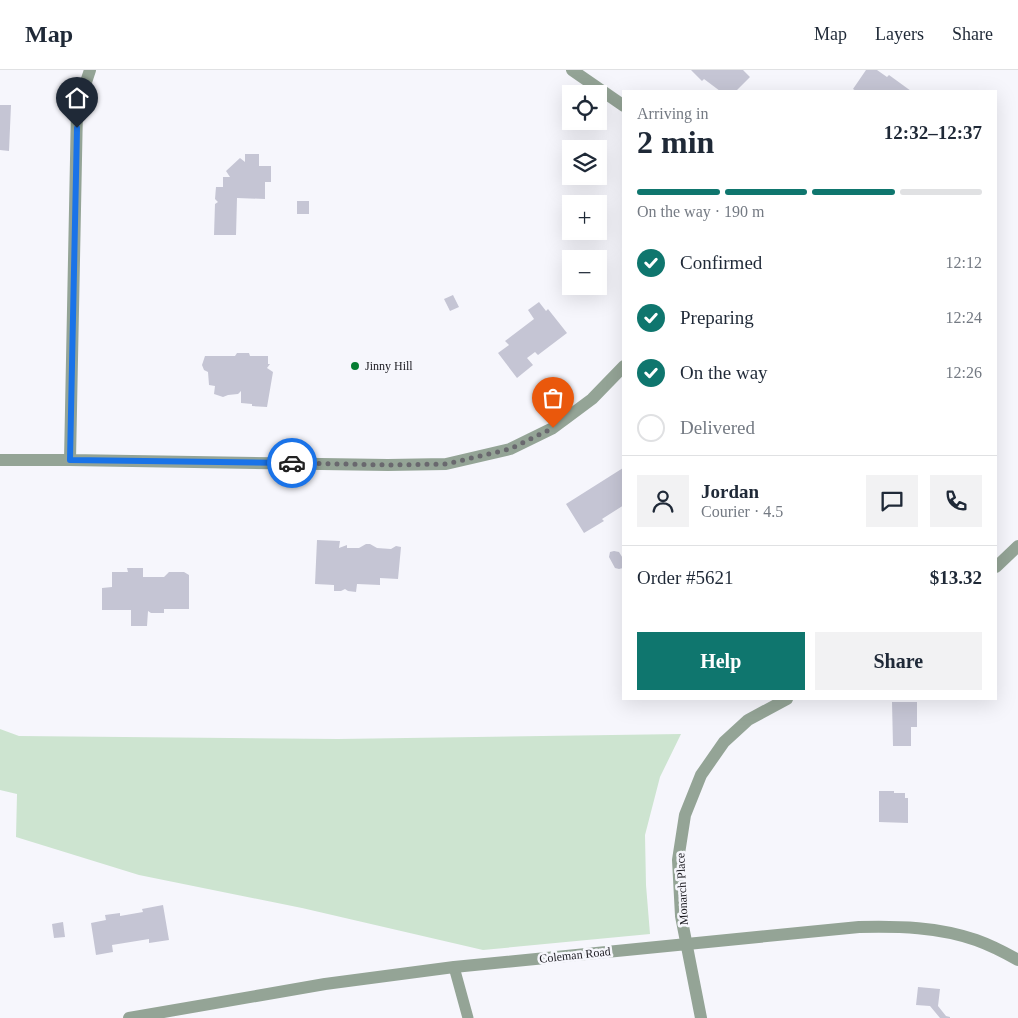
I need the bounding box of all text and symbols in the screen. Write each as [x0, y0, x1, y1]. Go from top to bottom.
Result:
text: Map [25, 21, 73, 47]
text: Map [814, 24, 847, 44]
text: Layers [875, 24, 924, 44]
text: Share [952, 24, 993, 44]
pin [56, 77, 98, 128]
icon: home [63, 84, 91, 112]
map controls [562, 85, 607, 295]
button: locate [562, 85, 607, 130]
text: Arriving in [637, 105, 709, 122]
text: 12:32–12:37 [884, 122, 982, 143]
text: 2 min [637, 124, 714, 160]
button: layers [562, 140, 607, 185]
button: + [562, 195, 607, 240]
text: On the way · 190 m [637, 203, 765, 220]
icon: check [637, 249, 665, 277]
button: − [562, 250, 607, 295]
text: Confirmed [680, 252, 762, 273]
text: 12:12 [946, 254, 982, 271]
icon: check [637, 304, 665, 332]
text: Preparing [680, 307, 754, 328]
text: 12:24 [946, 309, 982, 326]
place label: Jinny Hill [365, 359, 413, 373]
icon: check [637, 359, 665, 387]
marker: Jinny Hill [349, 360, 361, 372]
text: On the way [680, 362, 768, 383]
text: 12:26 [946, 364, 982, 381]
pin [532, 377, 574, 428]
icon: bag [539, 384, 567, 412]
text: Delivered [680, 417, 755, 438]
courier [267, 438, 317, 488]
icon: car [278, 449, 306, 477]
button: person [637, 475, 689, 527]
button: chat [866, 475, 918, 527]
button: phone [930, 475, 982, 527]
text: Jordan [701, 481, 759, 502]
text: Courier · 4.5 [701, 503, 783, 520]
text: Order #5621 [637, 567, 734, 588]
text: $13.32 [930, 567, 982, 588]
button: Help [637, 632, 805, 690]
button: Share [815, 632, 982, 690]
street label: Monarch Place [673, 853, 691, 925]
street label: Coleman Road [539, 944, 611, 966]

